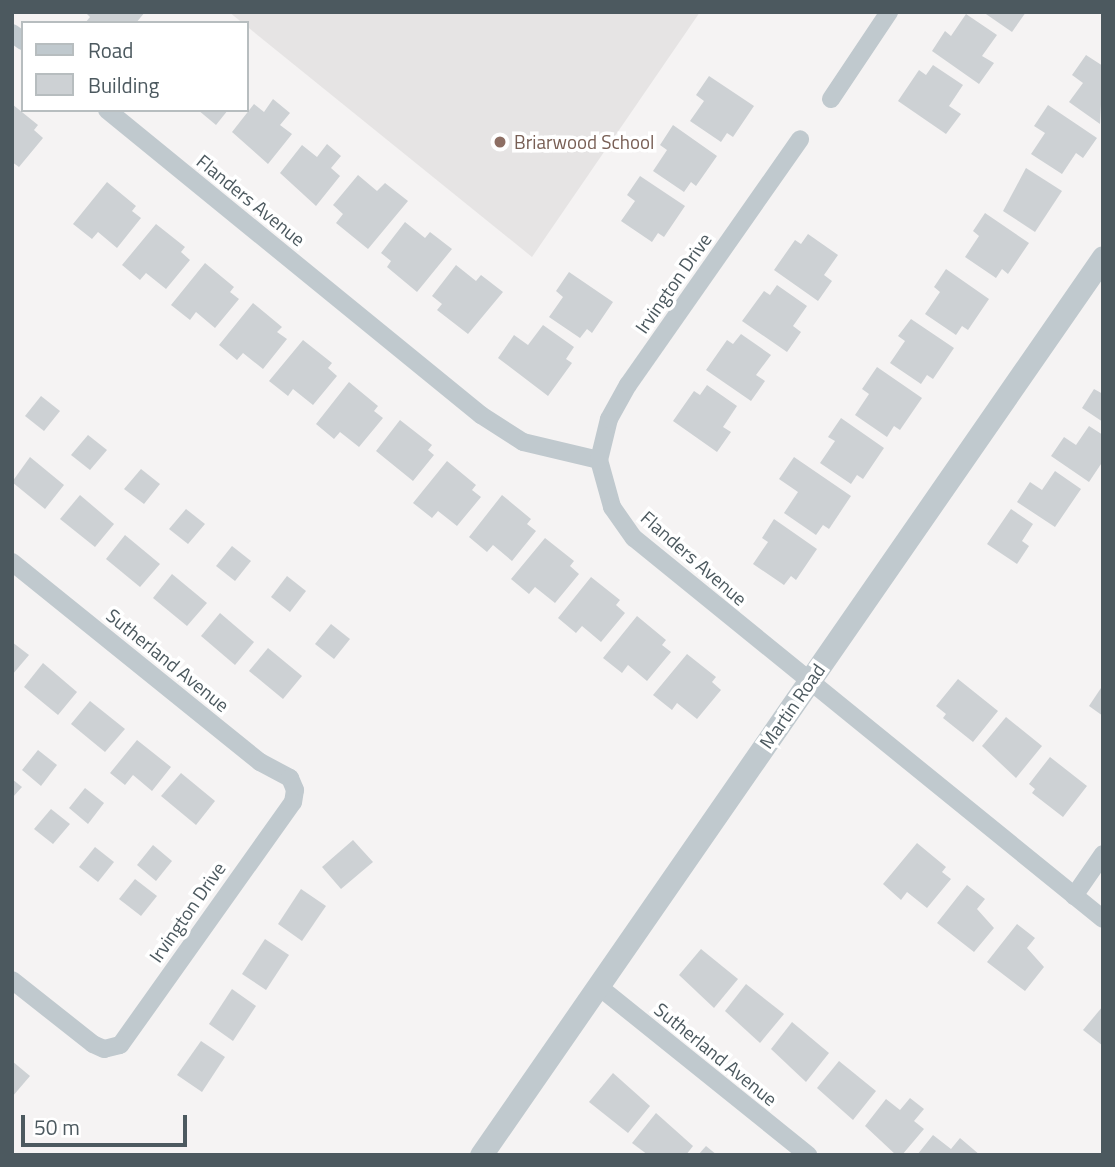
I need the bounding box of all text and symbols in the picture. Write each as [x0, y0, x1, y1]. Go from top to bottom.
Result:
legend [21, 21, 248, 112]
text: Road [88, 34, 133, 66]
text: Building [88, 69, 159, 101]
place label: Briarwood School [514, 131, 654, 153]
marker: Briarwood School [492, 134, 508, 150]
street label: Flanders Avenue [192, 149, 310, 251]
street label: Irvington Drive [630, 228, 716, 338]
street label: Flanders Avenue [636, 506, 752, 610]
street label: Sutherland Avenue [102, 604, 234, 716]
street label: Martin Road [754, 659, 830, 753]
street label: Irvington Drive [144, 857, 230, 967]
street label: Sutherland Avenue [650, 998, 782, 1110]
scale bar [24, 1100, 191, 1144]
text: 50 m [34, 1111, 80, 1143]

